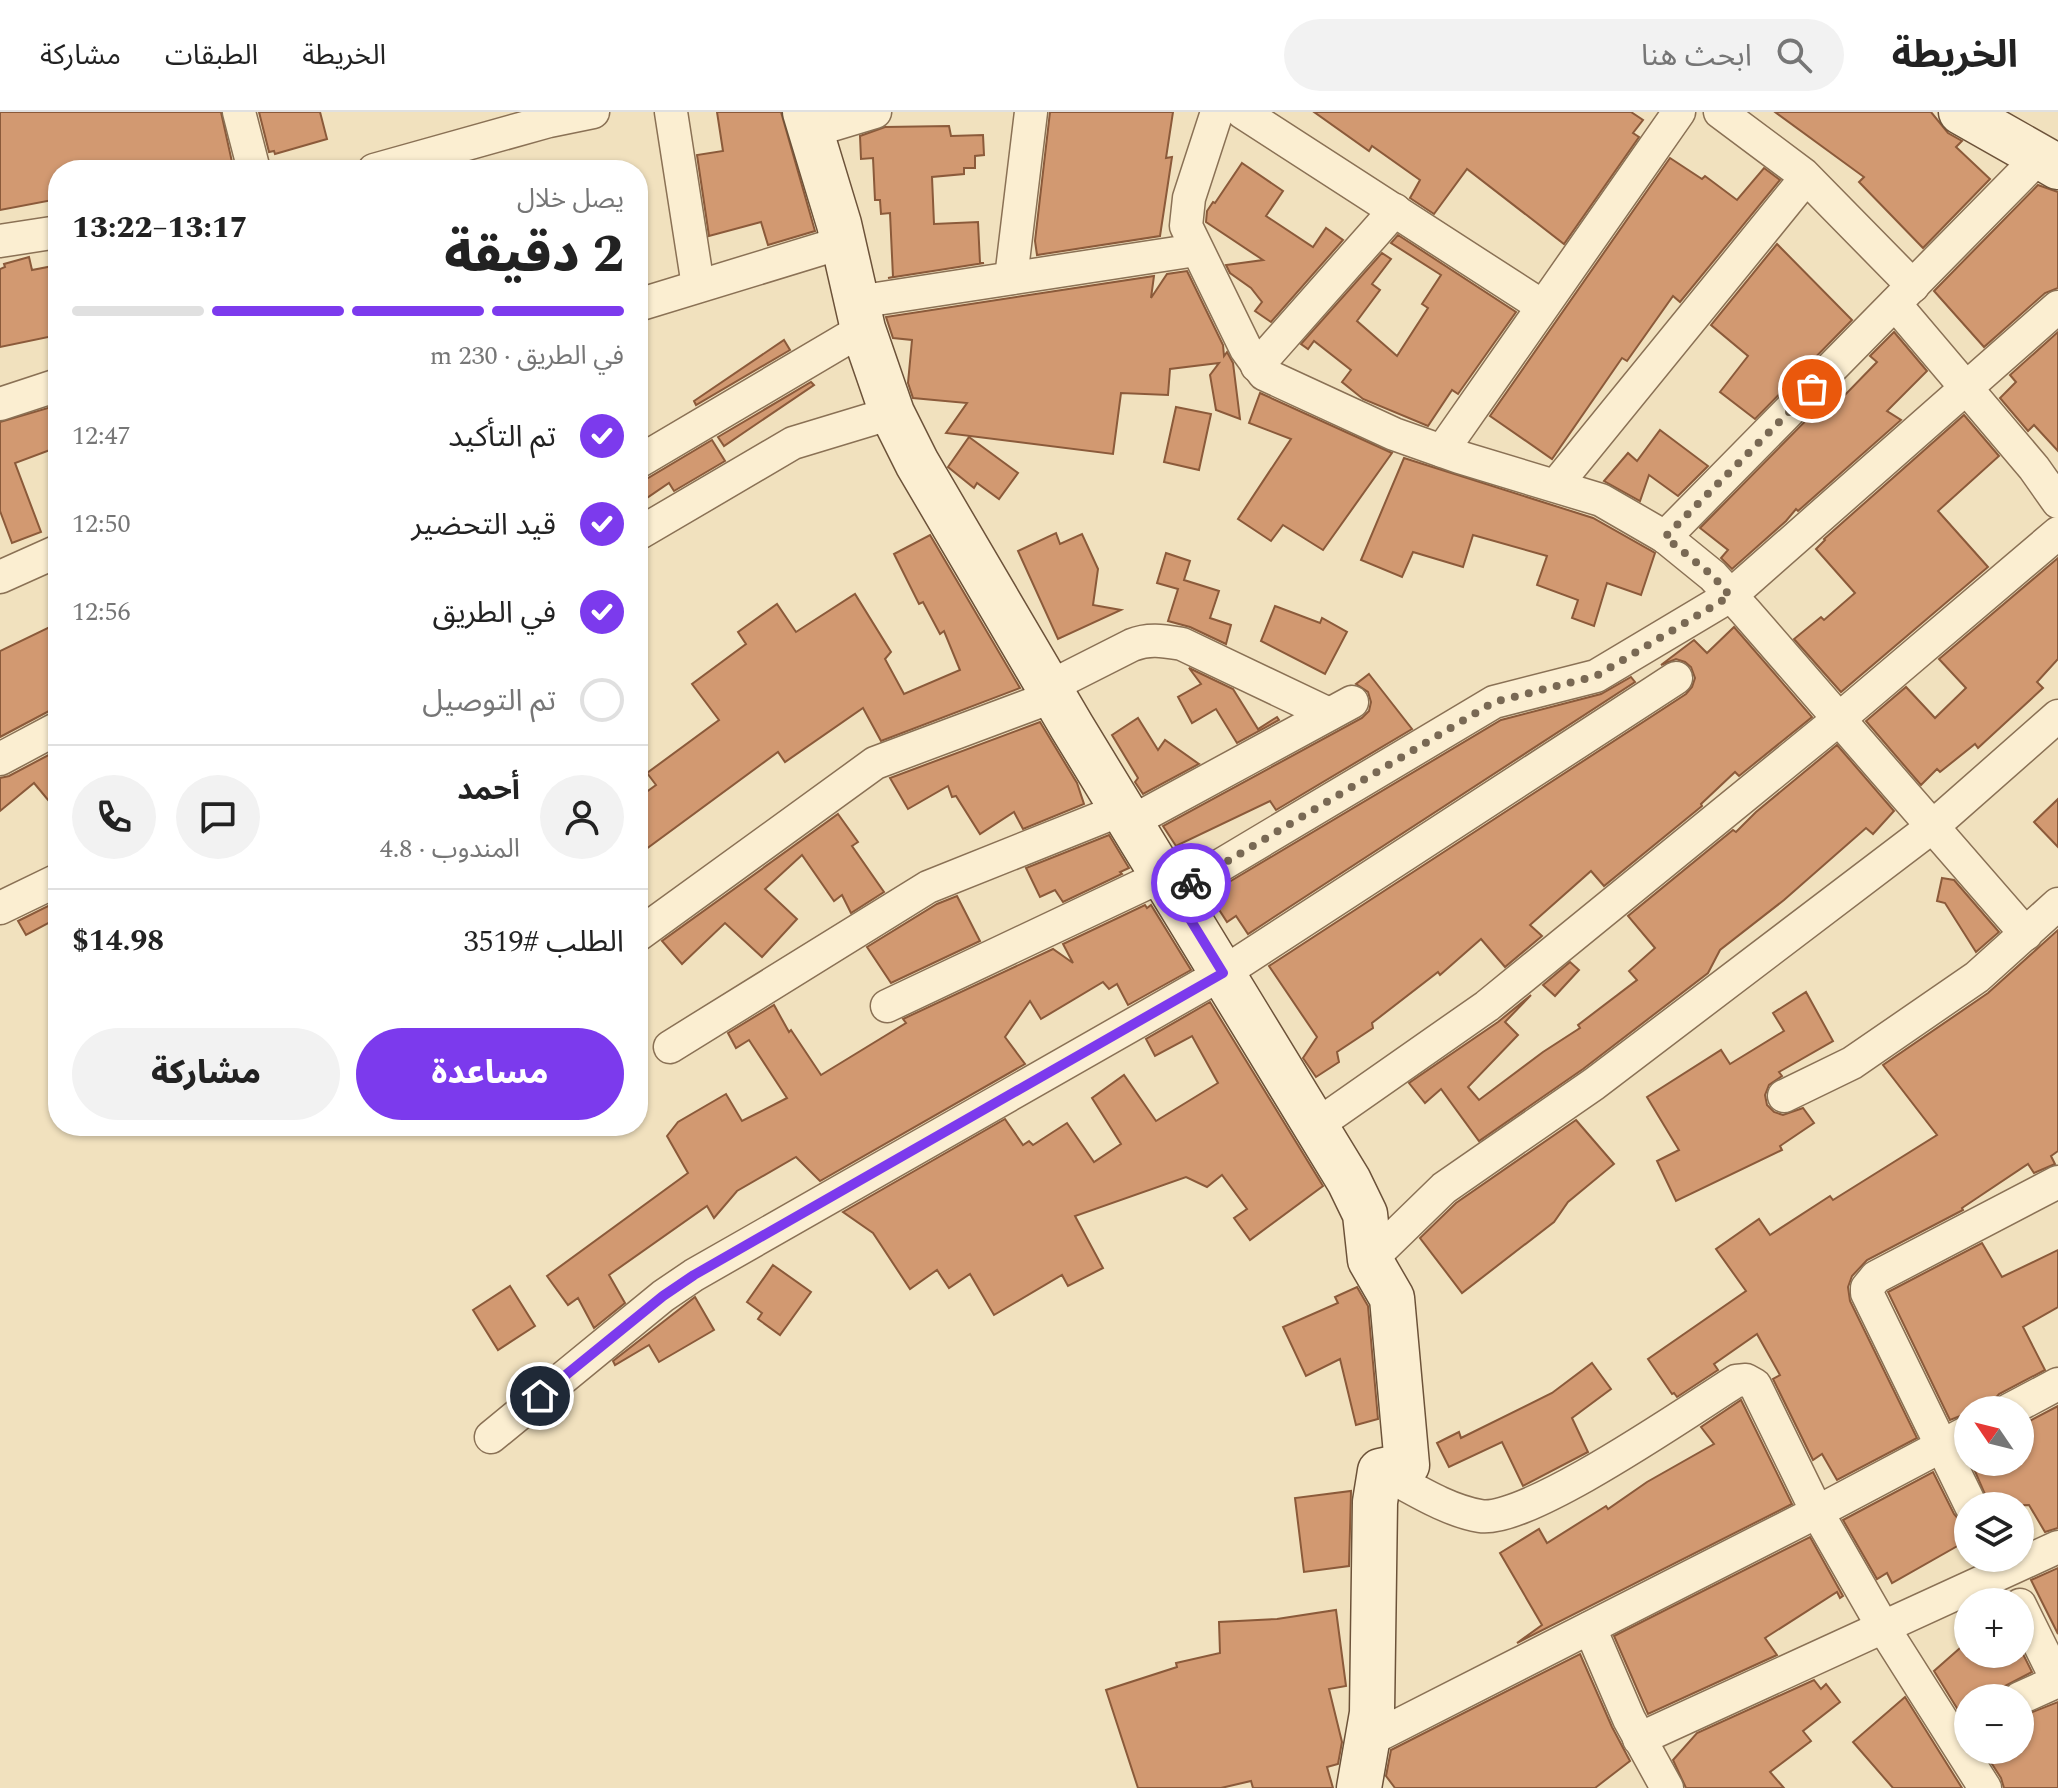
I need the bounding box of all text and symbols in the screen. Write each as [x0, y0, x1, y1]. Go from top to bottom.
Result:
search box [1284, 19, 1844, 91]
text: الخريطة [1892, 27, 2018, 85]
text: ابحث هنا [1641, 33, 1752, 79]
icon: search [1772, 33, 1816, 77]
text: مشاركة [40, 34, 121, 77]
text: الطبقات [165, 34, 258, 77]
text: الخريطة [302, 34, 386, 77]
text: يصل خلال [517, 179, 624, 219]
text: 13:17–13:22 [72, 205, 248, 251]
text: 2 دقيقة [444, 216, 624, 295]
text: في الطريق · 230 m [430, 336, 624, 376]
pin [1778, 355, 1846, 423]
icon: bag [1790, 367, 1834, 411]
text: تم التأكيد [448, 414, 556, 460]
icon: check [580, 414, 624, 458]
text: 12:47 [72, 416, 131, 456]
text: قيد التحضير [411, 502, 556, 548]
icon: check [580, 502, 624, 546]
text: 12:50 [72, 504, 131, 544]
text: في الطريق [433, 590, 556, 636]
icon: check [580, 590, 624, 634]
text: 12:56 [72, 592, 131, 632]
text: تم التوصيل [422, 678, 556, 724]
text: أحمد [457, 767, 520, 813]
button: phone [72, 775, 156, 859]
button: chat [176, 775, 260, 859]
button: person [540, 775, 624, 859]
text: المندوب · 4.8 [380, 829, 520, 869]
courier [1151, 843, 1231, 923]
icon: bike [1169, 861, 1213, 905]
text: $14.98 [72, 918, 164, 964]
text: الطلب #3519 [463, 919, 624, 965]
button: مشاركة [72, 1028, 340, 1120]
button: مساعدة [356, 1028, 624, 1120]
pin [506, 1362, 574, 1430]
icon: home [518, 1374, 562, 1418]
north arrow [1954, 1396, 2034, 1476]
map controls [1954, 1396, 2034, 1764]
button: layers [1954, 1492, 2034, 1572]
button: + [1954, 1588, 2034, 1668]
button: − [1954, 1684, 2034, 1764]

